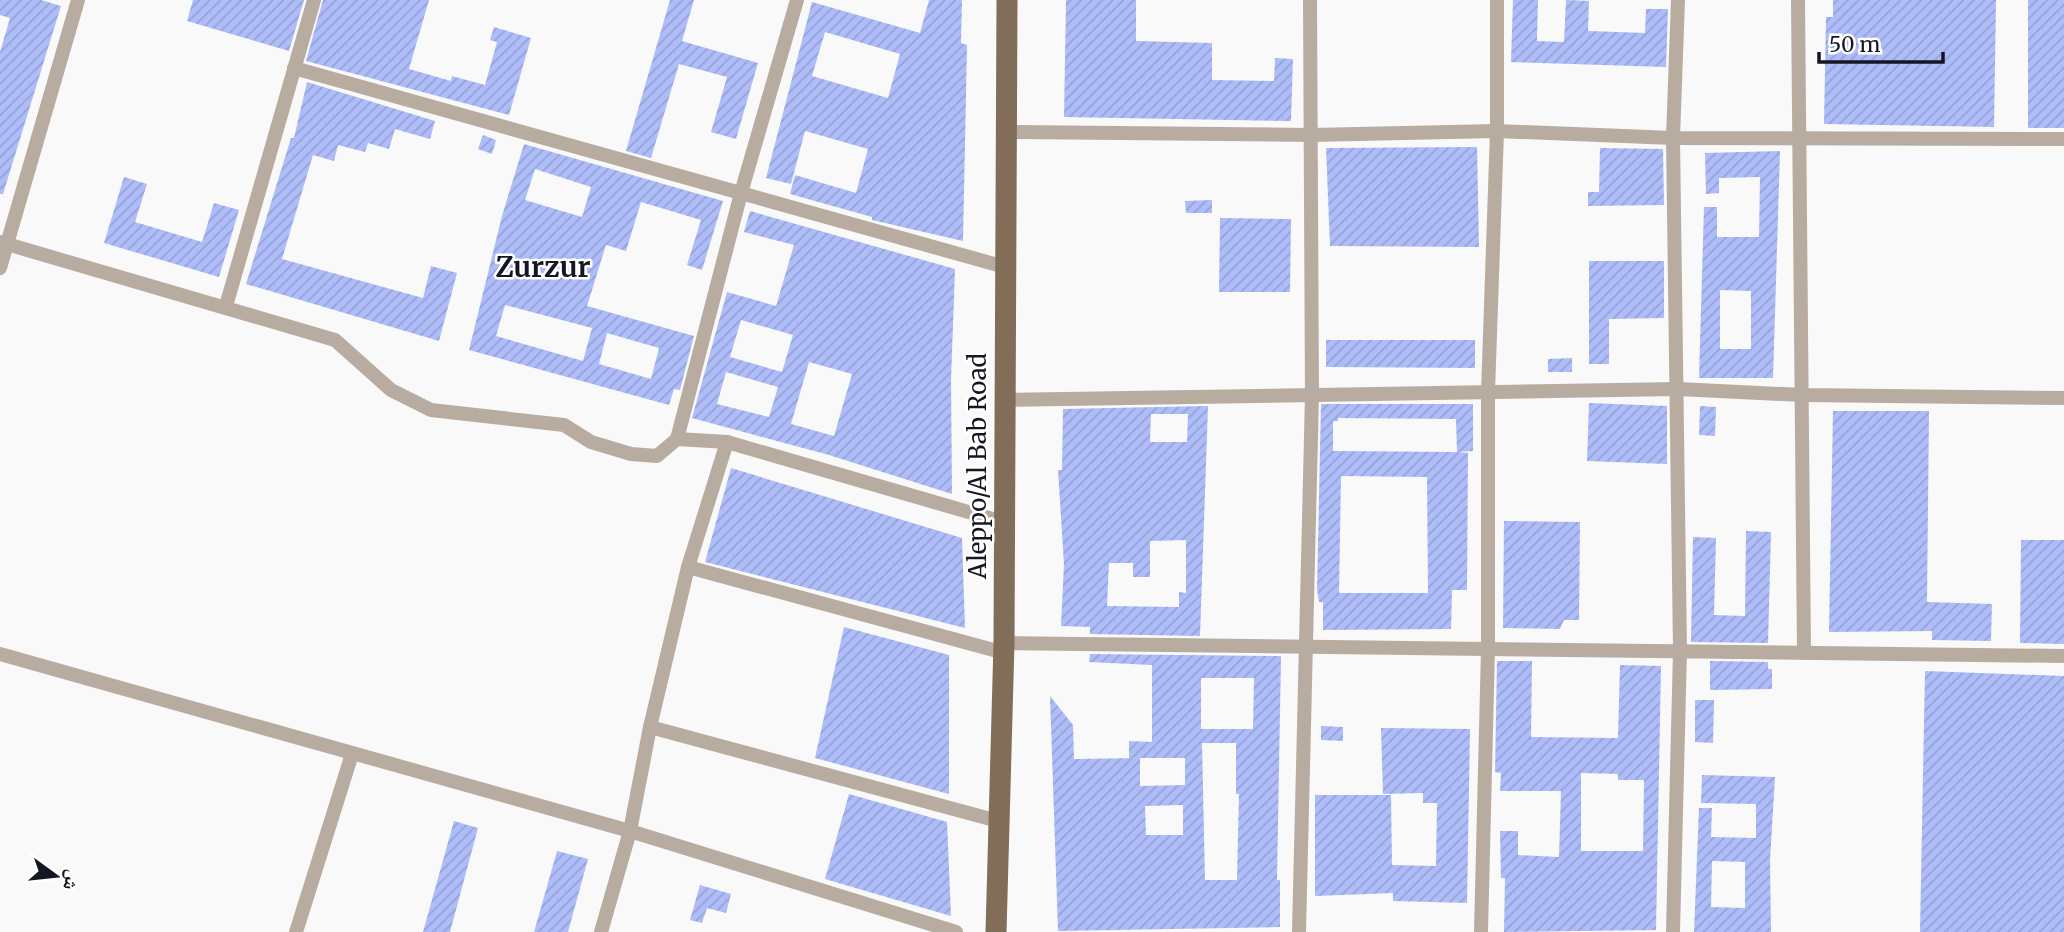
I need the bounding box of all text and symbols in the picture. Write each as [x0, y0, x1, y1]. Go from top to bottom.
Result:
scale bar [1819, 21, 1943, 65]
text: 50 m [1829, 31, 1880, 58]
district label: Zurzur [495, 249, 591, 285]
street label: Aleppo/Al Bab Road [962, 353, 993, 580]
north arrow [21, 841, 91, 911]
text: ش [58, 868, 87, 893]

